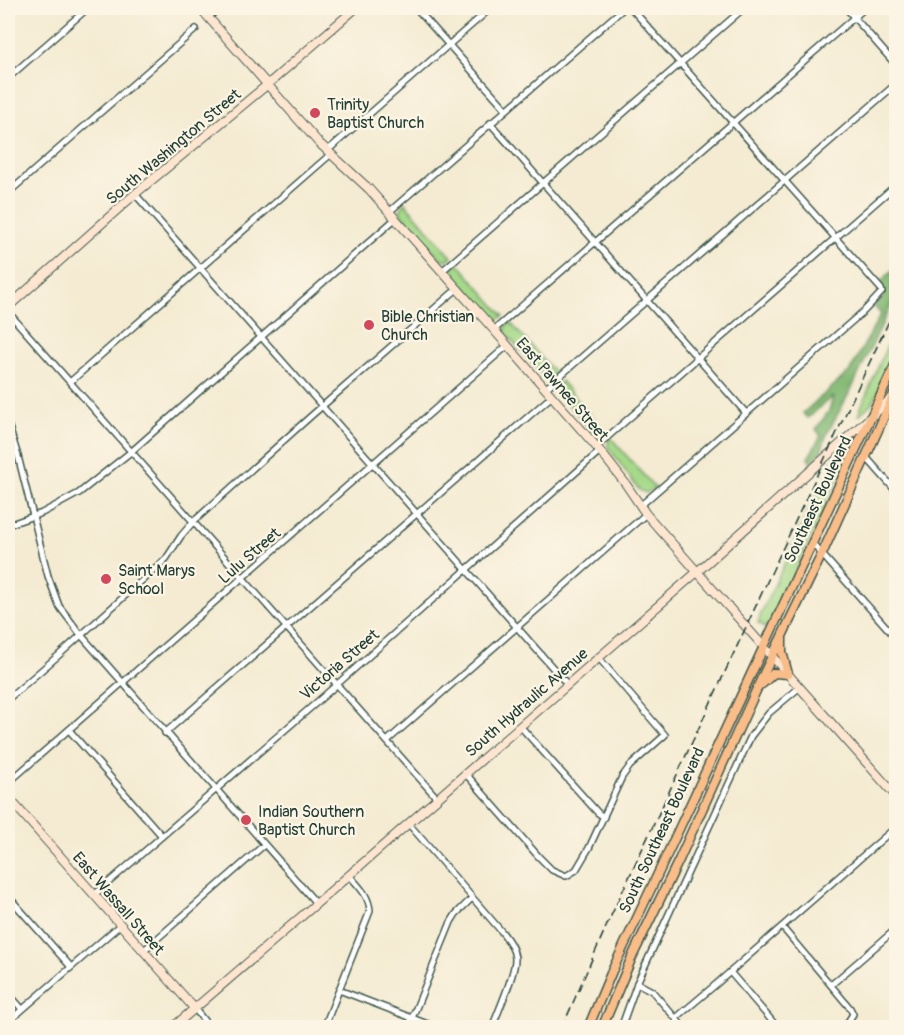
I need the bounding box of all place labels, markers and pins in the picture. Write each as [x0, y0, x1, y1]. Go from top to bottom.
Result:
place label: Trinity Baptist Church [327, 95, 424, 133]
marker: Trinity Baptist Church [308, 106, 322, 120]
place label: Bible Christian Church [381, 307, 474, 345]
marker: Bible Christian Church [362, 318, 376, 332]
place label: Saint Marys School [118, 561, 195, 599]
marker: Saint Marys School [99, 572, 113, 586]
place label: Indian Southern Baptist Church [258, 802, 364, 840]
marker: Indian Southern Baptist Church [239, 813, 253, 827]

